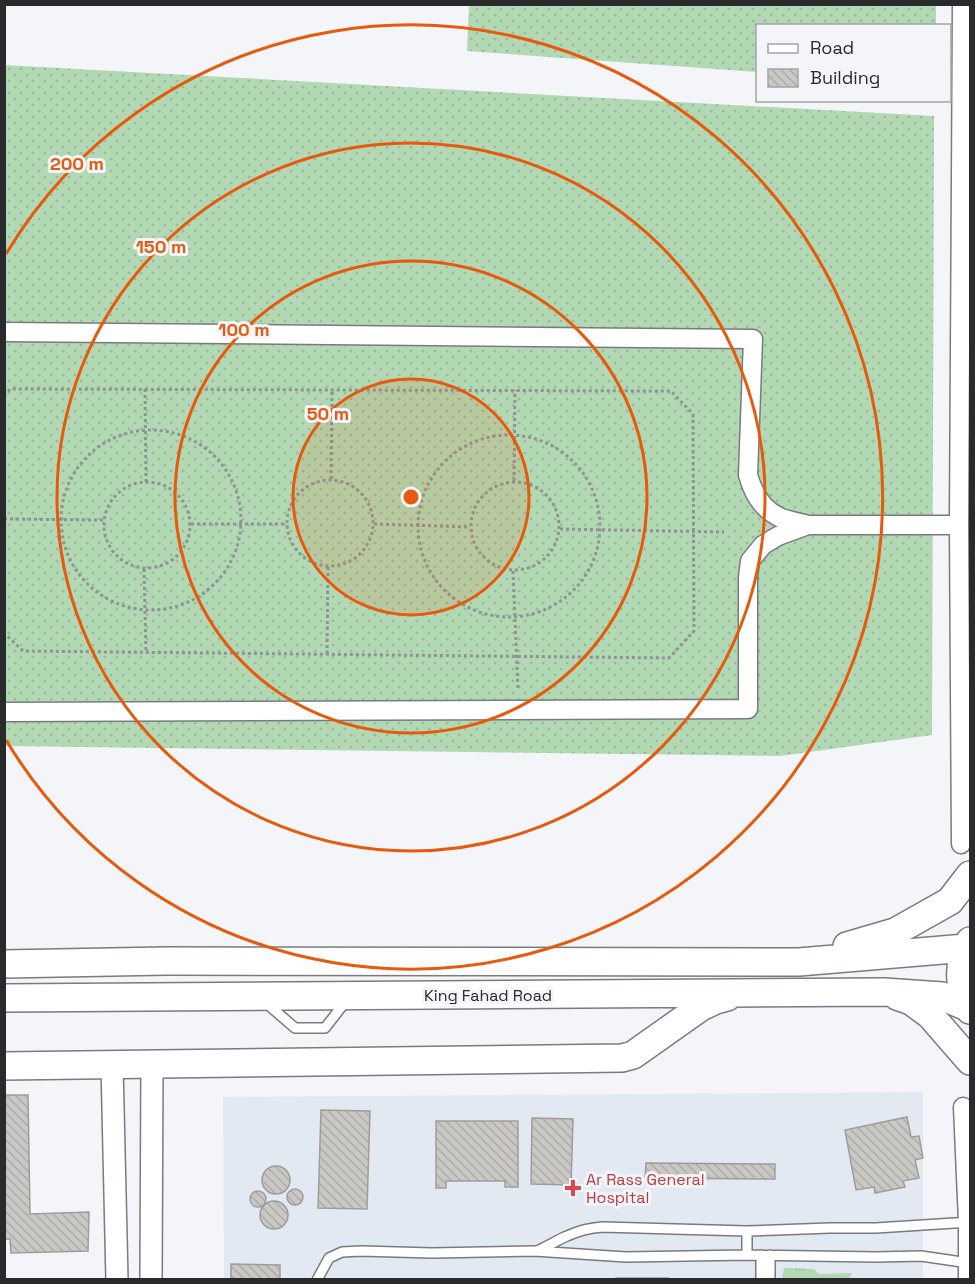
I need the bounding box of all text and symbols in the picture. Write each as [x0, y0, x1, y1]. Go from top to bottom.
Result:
legend [756, 24, 951, 102]
text: Road [810, 36, 854, 59]
text: Building [810, 66, 880, 89]
text: 200 m [50, 152, 104, 175]
text: 150 m [136, 235, 186, 258]
text: 100 m [218, 318, 270, 341]
text: 50 m [307, 402, 349, 425]
centre of rings [401, 487, 421, 507]
street label: King Fahad Road [424, 985, 552, 1006]
place label: Ar Rass General Hospital [586, 1169, 705, 1208]
marker: Ar Rass General Hospital [564, 1179, 582, 1197]

